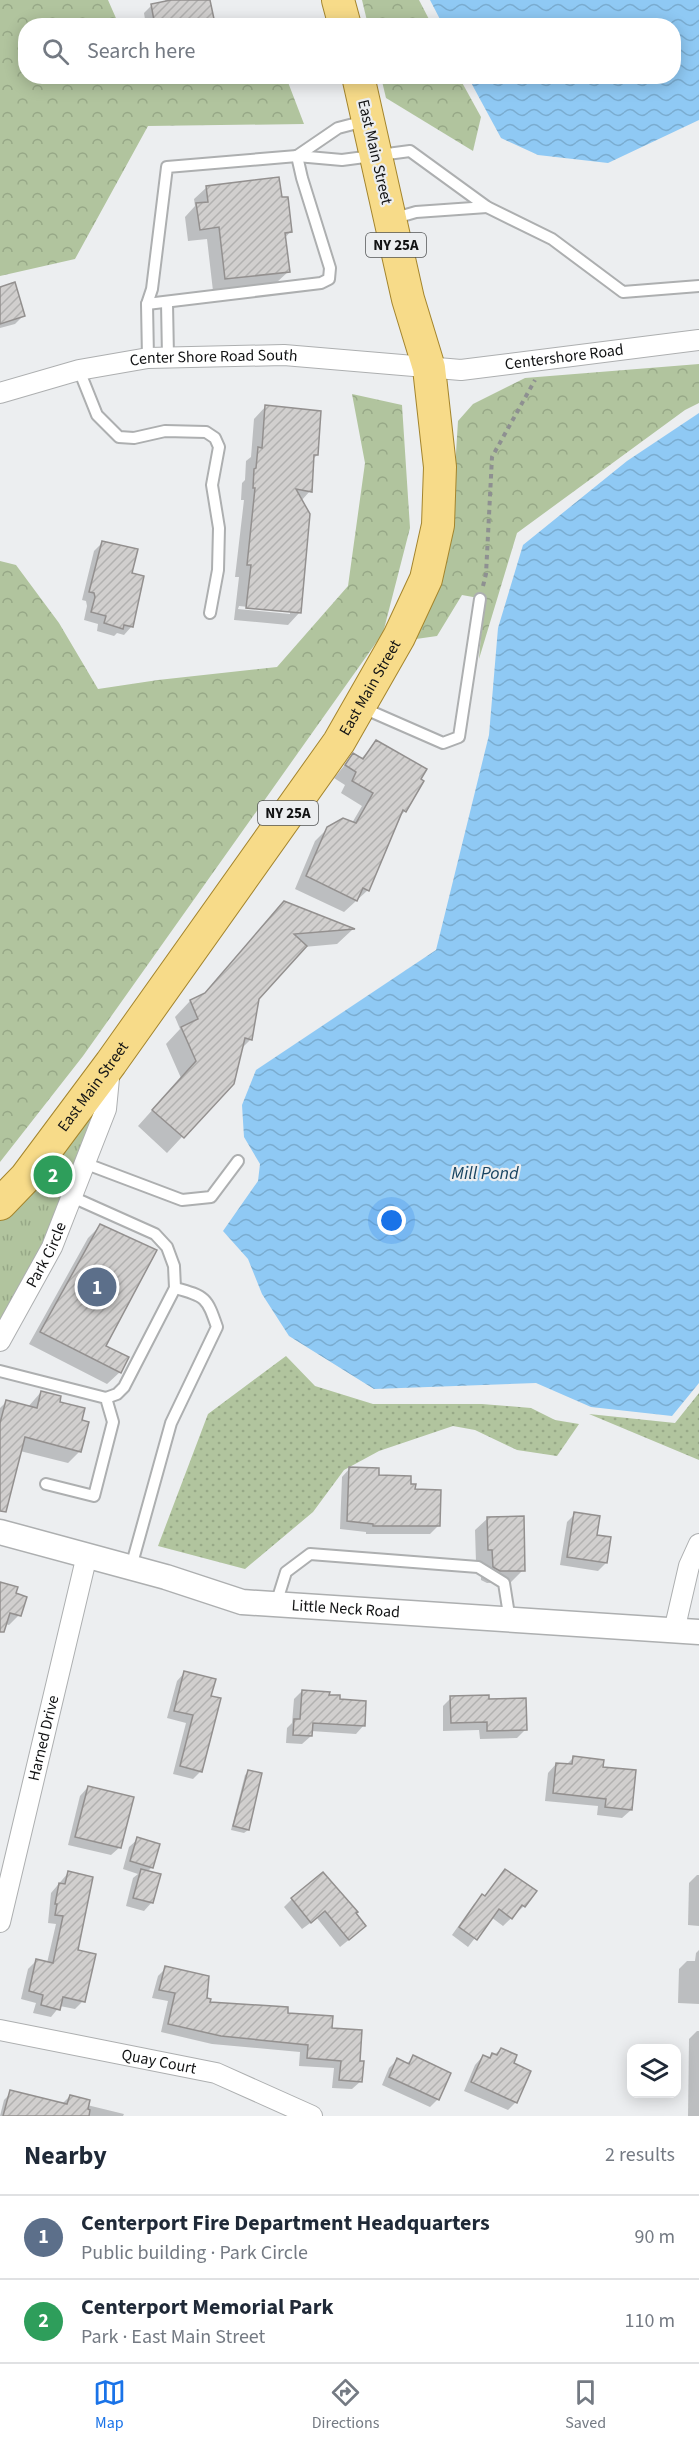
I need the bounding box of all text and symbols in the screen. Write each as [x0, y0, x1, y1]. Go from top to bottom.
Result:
search box [18, 18, 681, 84]
icon: search [39, 35, 72, 68]
text: Search here [87, 35, 195, 67]
street label: East Main Street [352, 97, 398, 207]
road number: NY 25A [366, 233, 426, 257]
street label: Centershore Road [504, 339, 625, 375]
street label: Center Shore Road South [128, 344, 298, 372]
street label: East Main Street [334, 635, 407, 740]
road number: NY 25A [258, 801, 318, 825]
street label: East Main Street [52, 1037, 134, 1136]
pin: 2 [34, 1152, 72, 1198]
water label: Mill Pond [451, 1161, 519, 1186]
your location [377, 1206, 406, 1235]
street label: Park Circle [21, 1219, 72, 1292]
pin: 1 [78, 1264, 116, 1310]
street label: Little Neck Road [291, 1594, 401, 1623]
street label: Harned Drive [23, 1693, 64, 1783]
street label: Quay Court [120, 2043, 199, 2080]
map controls [627, 2044, 681, 2098]
button: layers [627, 2044, 681, 2098]
text: Nearby [24, 2137, 107, 2174]
text: 2 results [605, 2141, 675, 2169]
text: Centerport Fire Department Headquarters [81, 2207, 490, 2239]
text: 1 [38, 2223, 49, 2251]
text: 90 m [635, 2223, 675, 2251]
text: Public building · Park Circle [81, 2239, 308, 2267]
text: Centerport Memorial Park [81, 2291, 333, 2323]
text: 2 [38, 2307, 49, 2335]
text: 110 m [625, 2307, 675, 2335]
text: Park · East Main Street [81, 2323, 265, 2351]
tab: Map [93, 2376, 126, 2434]
tab: Directions [312, 2376, 379, 2434]
tab: Saved [565, 2376, 606, 2434]

